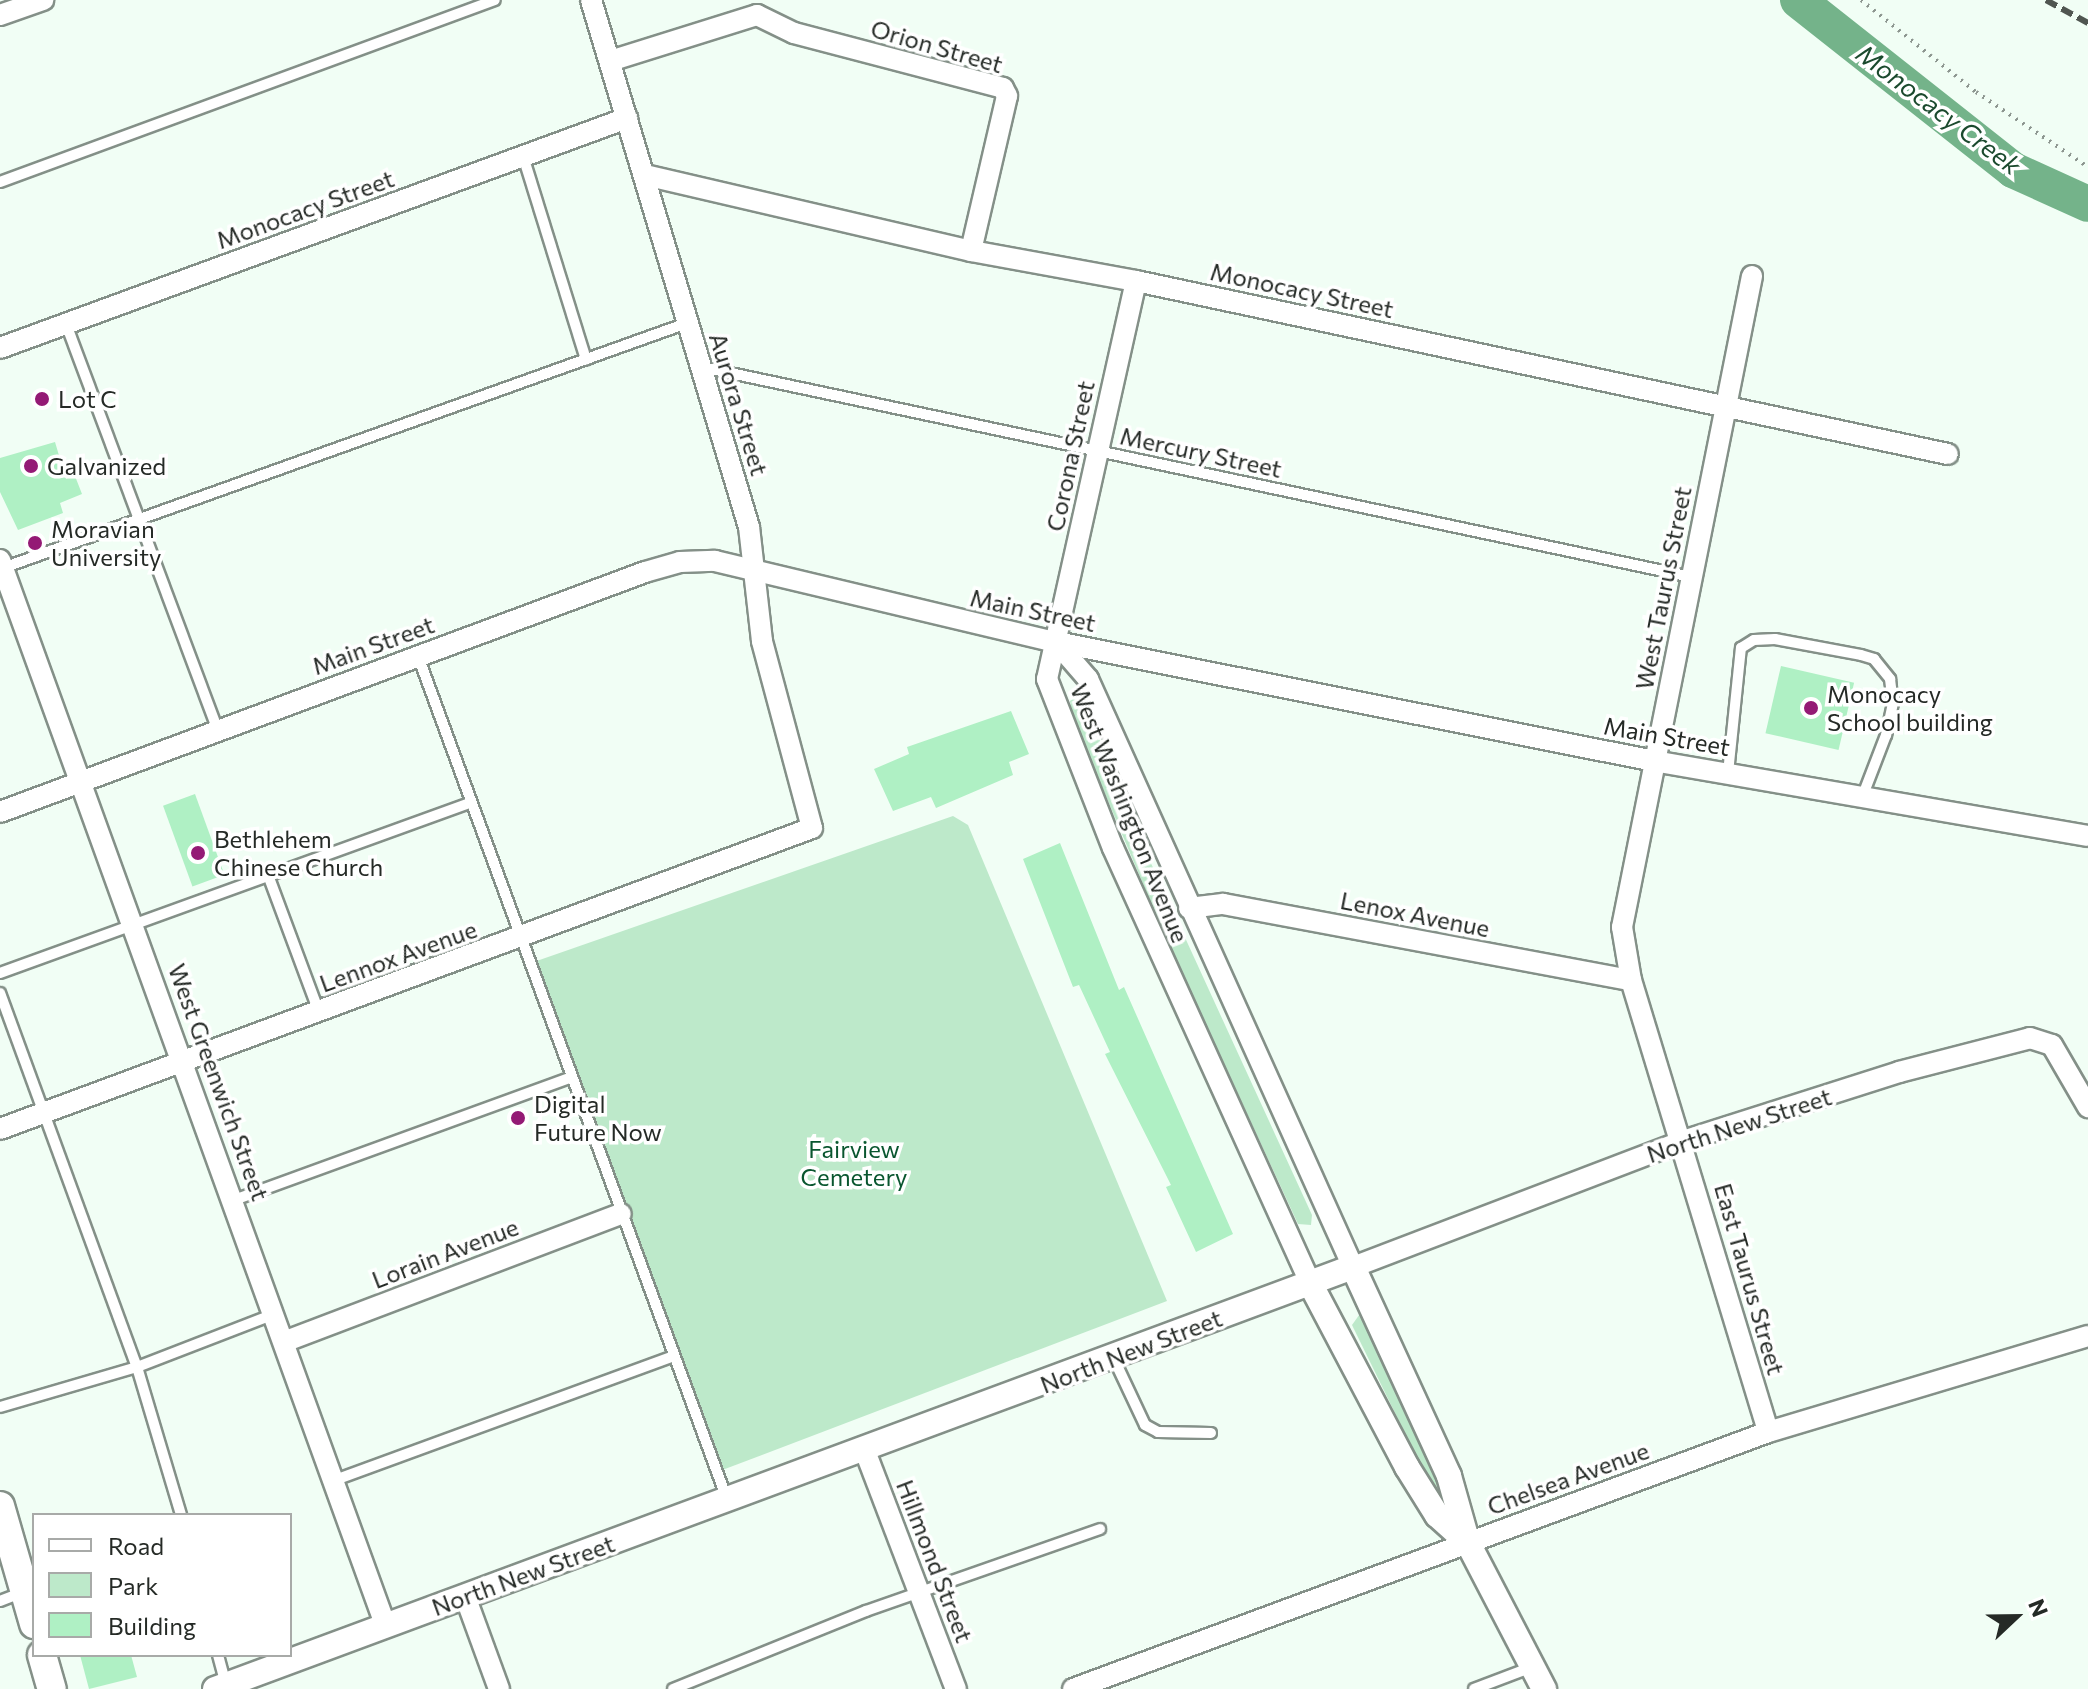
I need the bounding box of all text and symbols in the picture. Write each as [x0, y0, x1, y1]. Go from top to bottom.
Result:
street label: Orion Street [868, 13, 1006, 79]
water label: Monocacy Creek [1851, 37, 2027, 181]
street label: Monocacy Street [212, 164, 398, 254]
street label: Monocacy Street [1208, 257, 1396, 323]
street label: Aurora Street [704, 329, 774, 479]
street label: Corona Street [1040, 378, 1100, 534]
place label: Lot C [58, 385, 117, 413]
marker: Lot C [33, 390, 51, 408]
street label: Mercury Street [1118, 421, 1284, 483]
place label: Galvanized [47, 452, 166, 480]
marker: Galvanized [22, 457, 40, 475]
street label: West Taurus Street [1629, 484, 1697, 692]
place label: Moravian University [51, 515, 162, 571]
marker: Moravian University [26, 534, 44, 552]
street label: Main Street [968, 583, 1098, 637]
street label: Main Street [308, 610, 438, 680]
street label: West Washington Avenue [1065, 679, 1195, 947]
place label: Monocacy School building [1827, 680, 1993, 736]
marker: Monocacy School building [1802, 699, 1820, 717]
street label: Main Street [1602, 711, 1732, 761]
place label: Bethlehem Chinese Church [214, 825, 383, 881]
marker: Bethlehem Chinese Church [189, 844, 207, 862]
street label: Lenox Avenue [1338, 885, 1492, 943]
street label: Lennox Avenue [316, 914, 480, 998]
street label: West Greenwich Street [163, 960, 275, 1204]
street label: North New Street [1643, 1082, 1835, 1168]
place label: Digital Future Now [534, 1090, 662, 1146]
marker: Digital Future Now [509, 1109, 527, 1127]
park label: Fairview Cemetery [801, 1135, 907, 1191]
street label: East Taurus Street [1709, 1180, 1791, 1378]
street label: Lorain Avenue [368, 1212, 522, 1294]
street label: North New Street [1036, 1303, 1226, 1399]
street label: Chelsea Avenue [1483, 1435, 1653, 1521]
street label: Hillmond Street [891, 1476, 979, 1646]
legend [32, 1513, 292, 1657]
street label: North New Street [428, 1529, 618, 1621]
text: Road [108, 1531, 164, 1560]
text: Park [108, 1571, 158, 1600]
north arrow [1976, 1577, 2056, 1657]
text: N [2023, 1595, 2054, 1621]
text: Building [108, 1611, 196, 1640]

